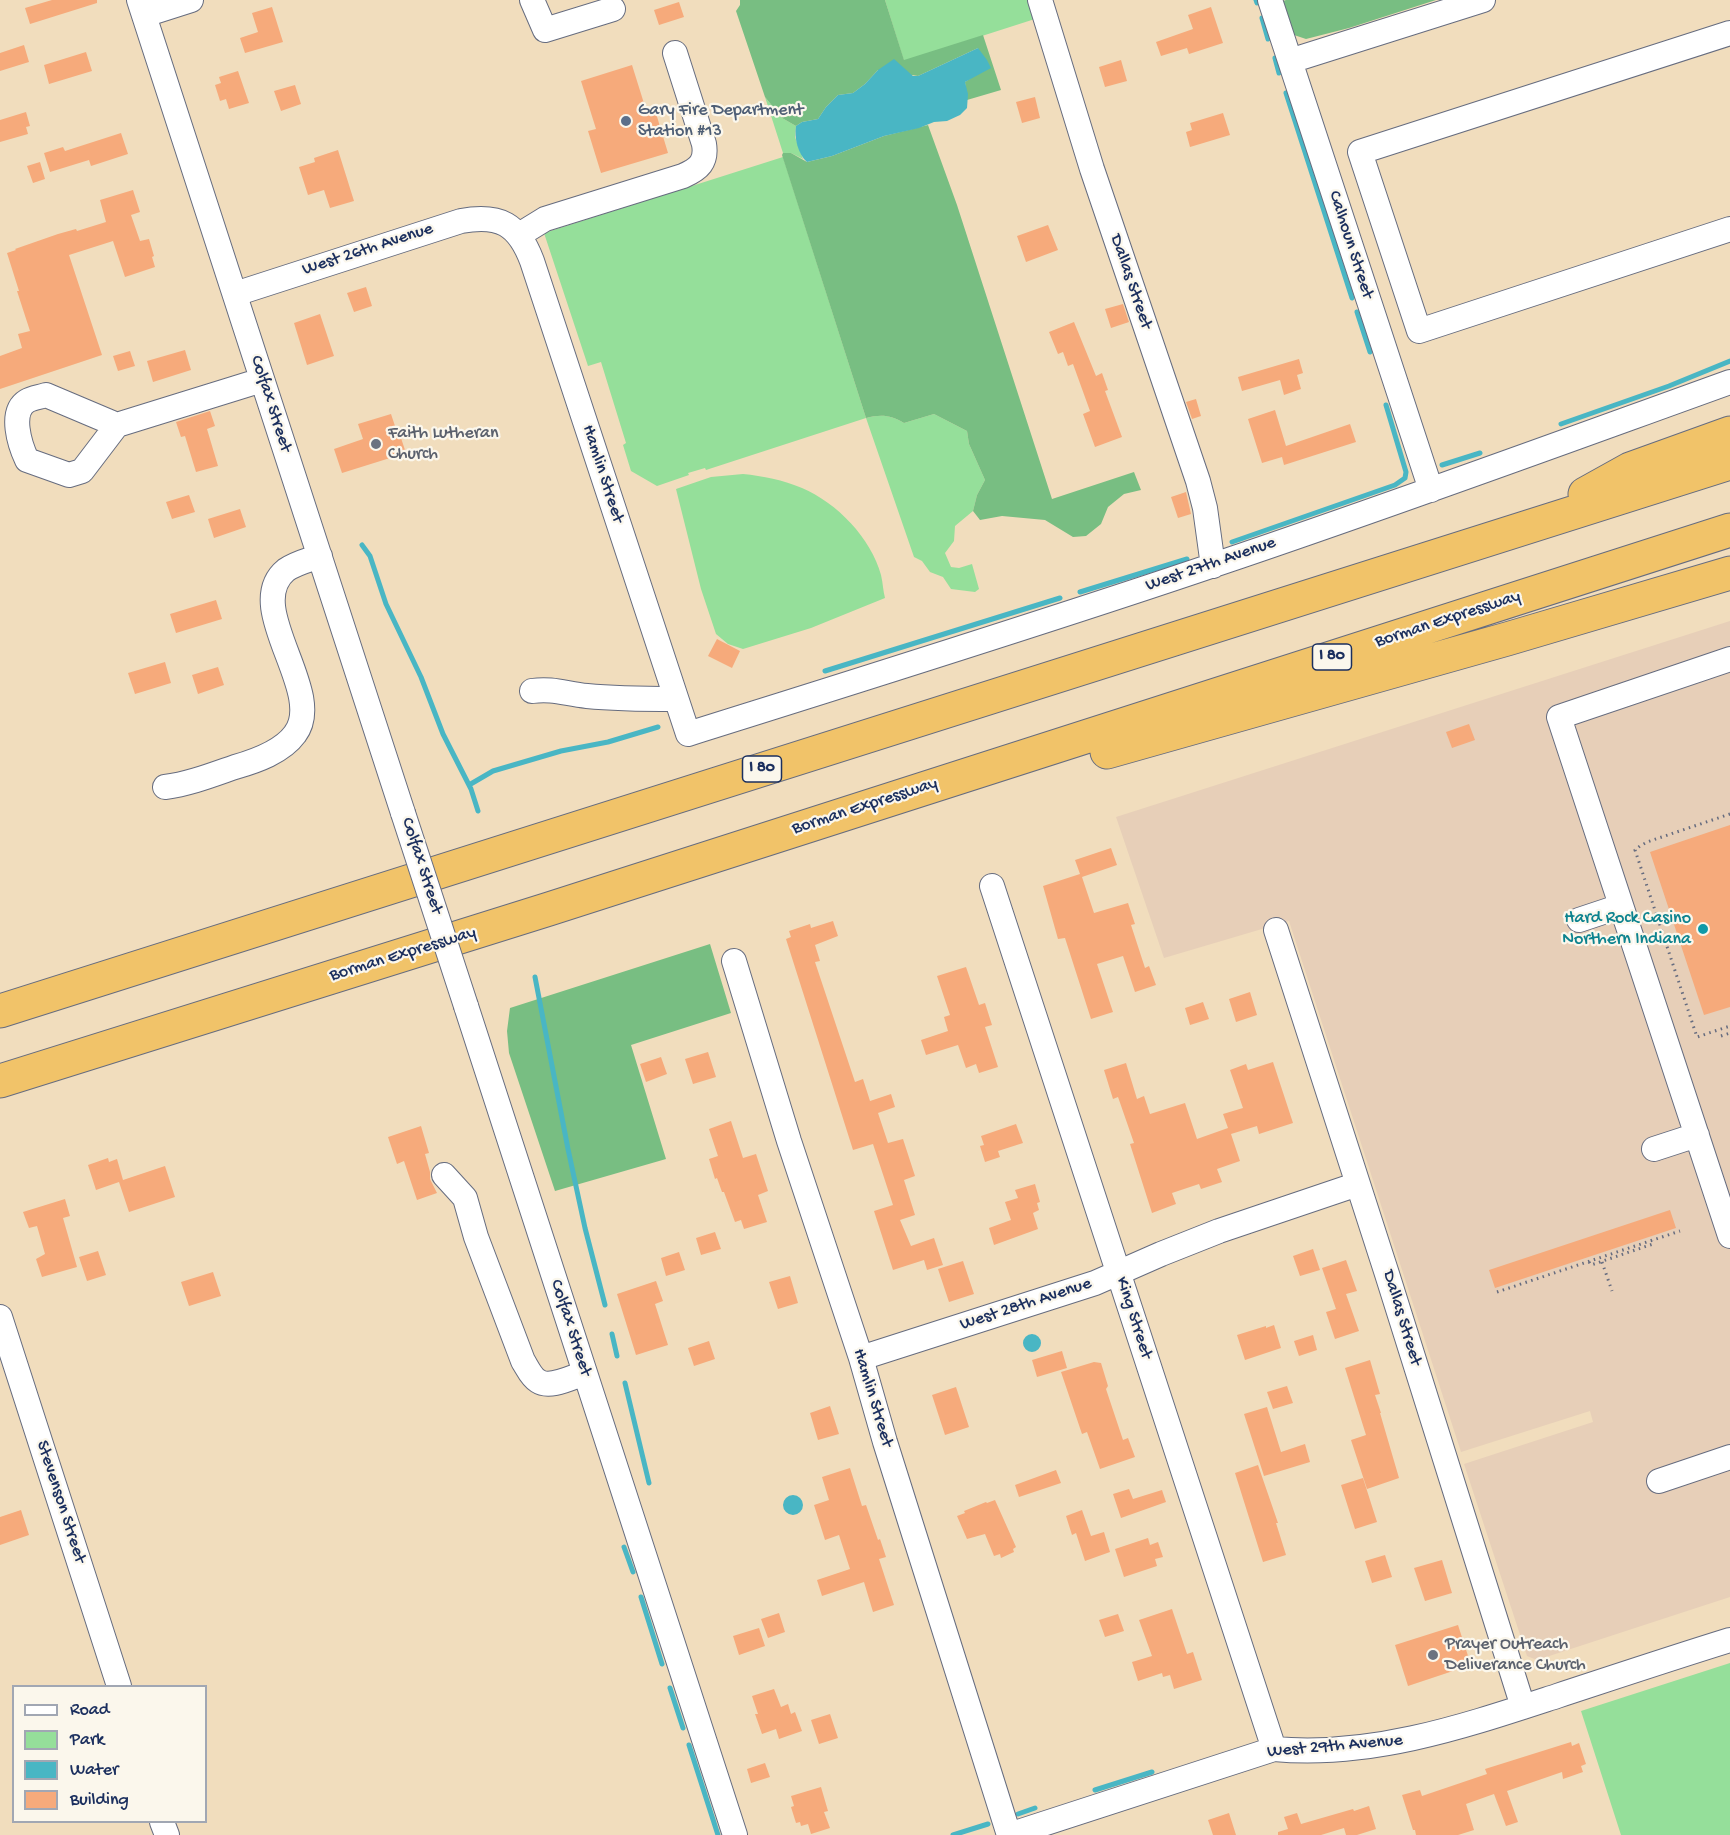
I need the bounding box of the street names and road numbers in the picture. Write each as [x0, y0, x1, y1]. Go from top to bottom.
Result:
street label: Calhoun Street [1322, 188, 1378, 302]
street label: West 26th Avenue [300, 219, 436, 281]
street label: Dallas Street [1104, 232, 1156, 332]
street label: Colfax Street [244, 353, 296, 455]
street label: Hamlin Street [576, 422, 628, 526]
street label: West 27th Avenue [1143, 533, 1279, 597]
street label: Borman Expressway [1372, 586, 1524, 654]
road number: I 80 [1312, 644, 1352, 670]
road number: I 80 [742, 756, 782, 782]
street label: Borman Expressway [789, 773, 941, 841]
street label: Colfax Street [395, 815, 447, 917]
street label: Borman Expressway [327, 922, 479, 988]
street label: Dallas Street [1376, 1268, 1426, 1368]
street label: West 28th Avenue [958, 1274, 1094, 1336]
street label: King Street [1110, 1274, 1156, 1362]
street label: Colfax Street [544, 1277, 596, 1379]
street label: Hamlin Street [847, 1346, 897, 1450]
street label: Stevenson Street [30, 1438, 90, 1566]
street label: West 29th Avenue [1266, 1730, 1404, 1764]

